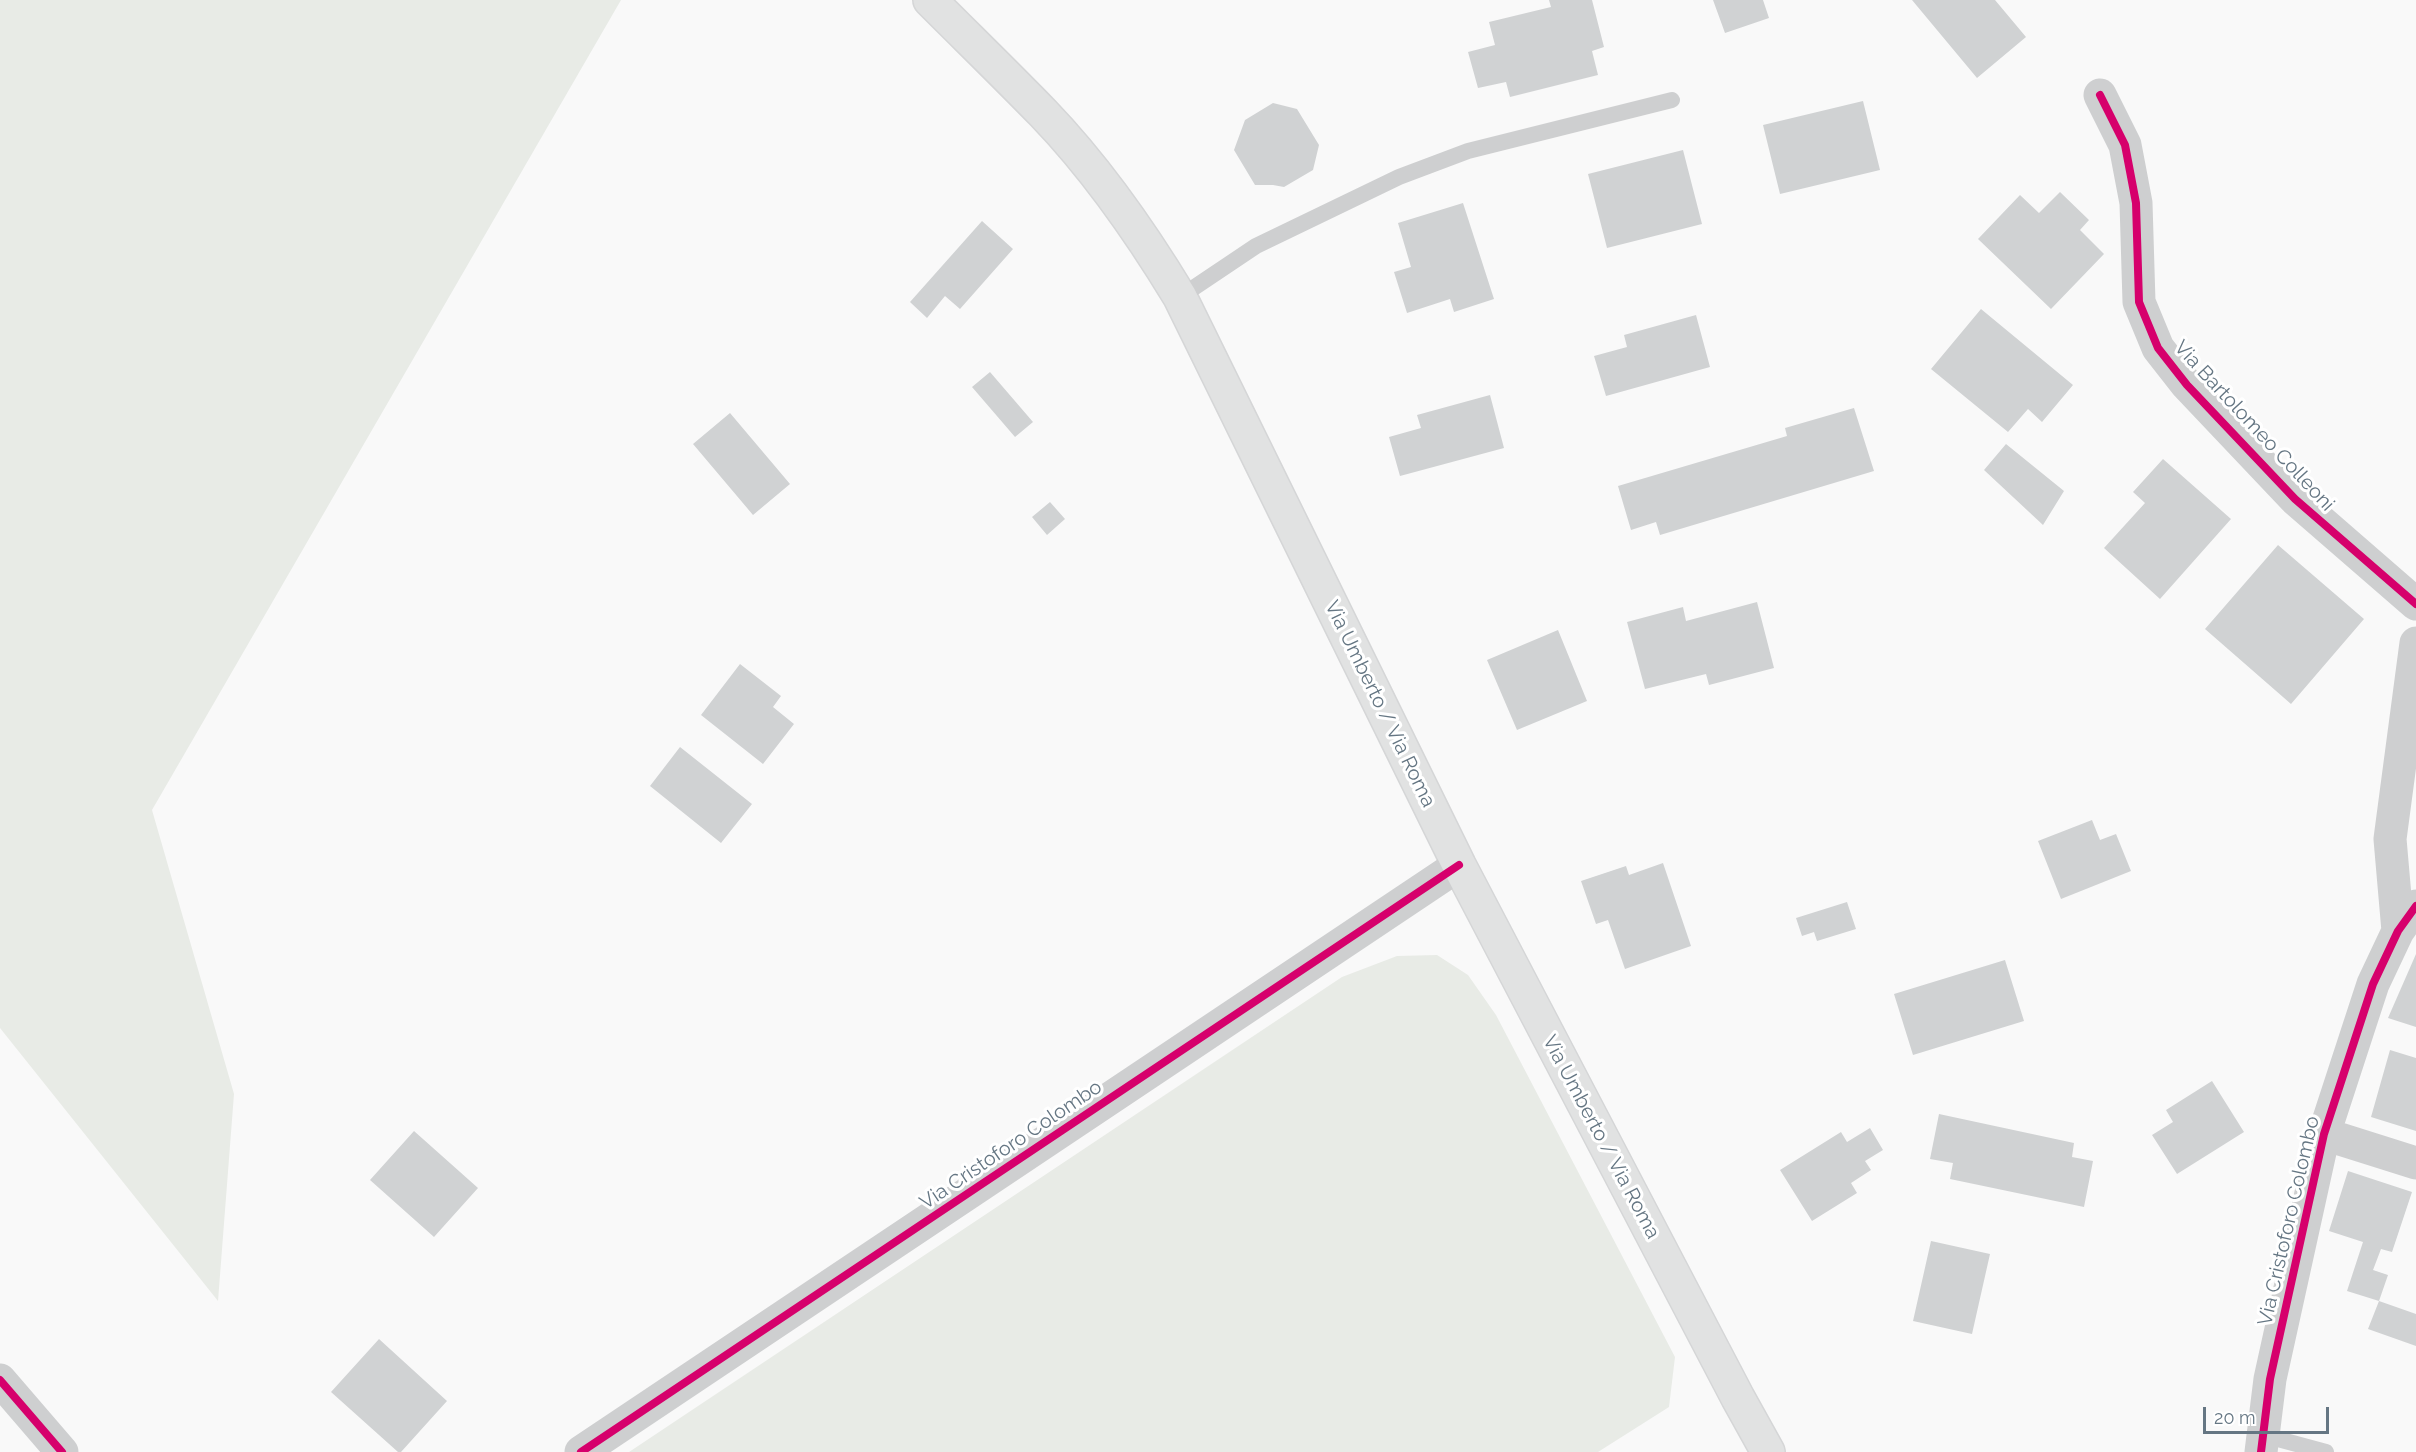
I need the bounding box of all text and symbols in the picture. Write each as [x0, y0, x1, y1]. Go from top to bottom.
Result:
street label: Via Bartolomeo Colleoni [2169, 336, 2339, 516]
street label: Via Umberto / Via Roma [1319, 597, 1441, 811]
street label: Via Umberto / Via Roma [1537, 1031, 1665, 1243]
street label: Via Cristoforo Colombo [915, 1075, 1107, 1215]
street label: Via Cristoforo Colombo [2253, 1114, 2325, 1328]
scale bar [2206, 1395, 2332, 1433]
text: 20 m [2214, 1407, 2256, 1428]

